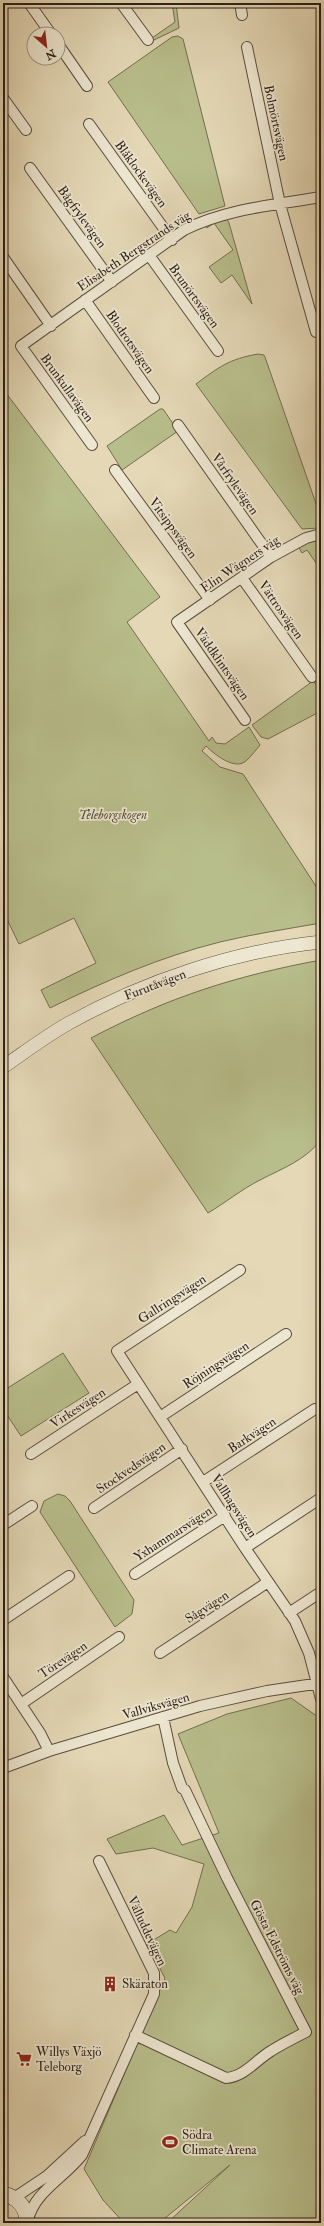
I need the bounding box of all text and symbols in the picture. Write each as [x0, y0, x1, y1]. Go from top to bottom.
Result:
north arrow [26, 26, 66, 66]
text: N [42, 46, 59, 63]
street label: Bolmörtsvägen [260, 84, 292, 163]
street label: Blåklockevägen [111, 137, 171, 211]
street label: Bågfrylevägen [53, 183, 110, 252]
street label: Elisabeth Bergstrands väg [74, 207, 194, 295]
street label: Brunörtsvägen [165, 261, 223, 332]
street label: Blodrotsvägen [102, 307, 158, 377]
street label: Brunkullavägen [37, 351, 97, 426]
street label: Vårfrylevägen [207, 450, 262, 519]
street label: Vitsippsvägen [145, 494, 201, 563]
street label: Elin Wägners väg [198, 531, 283, 596]
street label: Vättrosvägen [255, 578, 307, 643]
street label: Väddklintsvägen [191, 625, 253, 704]
park label: Teleborgskogen [79, 807, 147, 823]
street label: Furutåvägen [122, 966, 188, 1004]
street label: Gallringsvägen [135, 1271, 209, 1327]
street label: Röjningsvägen [180, 1338, 252, 1392]
street label: Virkesvägen [47, 1384, 109, 1432]
street label: Barkvägen [225, 1413, 279, 1456]
street label: Stockvedsvägen [93, 1439, 169, 1497]
street label: Vallhagsvägen [208, 1471, 261, 1541]
street label: Yxhammarsvägen [131, 1503, 215, 1565]
street label: Sågvägen [182, 1587, 232, 1627]
street label: Törevägen [36, 1638, 91, 1682]
street label: Vallviksvägen [121, 1689, 192, 1723]
street label: Välluddevägen [124, 1894, 170, 1969]
street label: Gösta Edströms väg [246, 1897, 308, 1997]
building icon: Skäraton [101, 1975, 119, 1993]
place label: Skäraton [122, 1976, 168, 1992]
place label: Willys Växjö Teleborg [35, 2044, 101, 2075]
supermarket icon: Willys Växjö Teleborg [15, 2050, 33, 2068]
place label: Södra Climate Arena [182, 2127, 257, 2158]
sports icon: Södra Climate Arena [161, 2133, 179, 2151]

